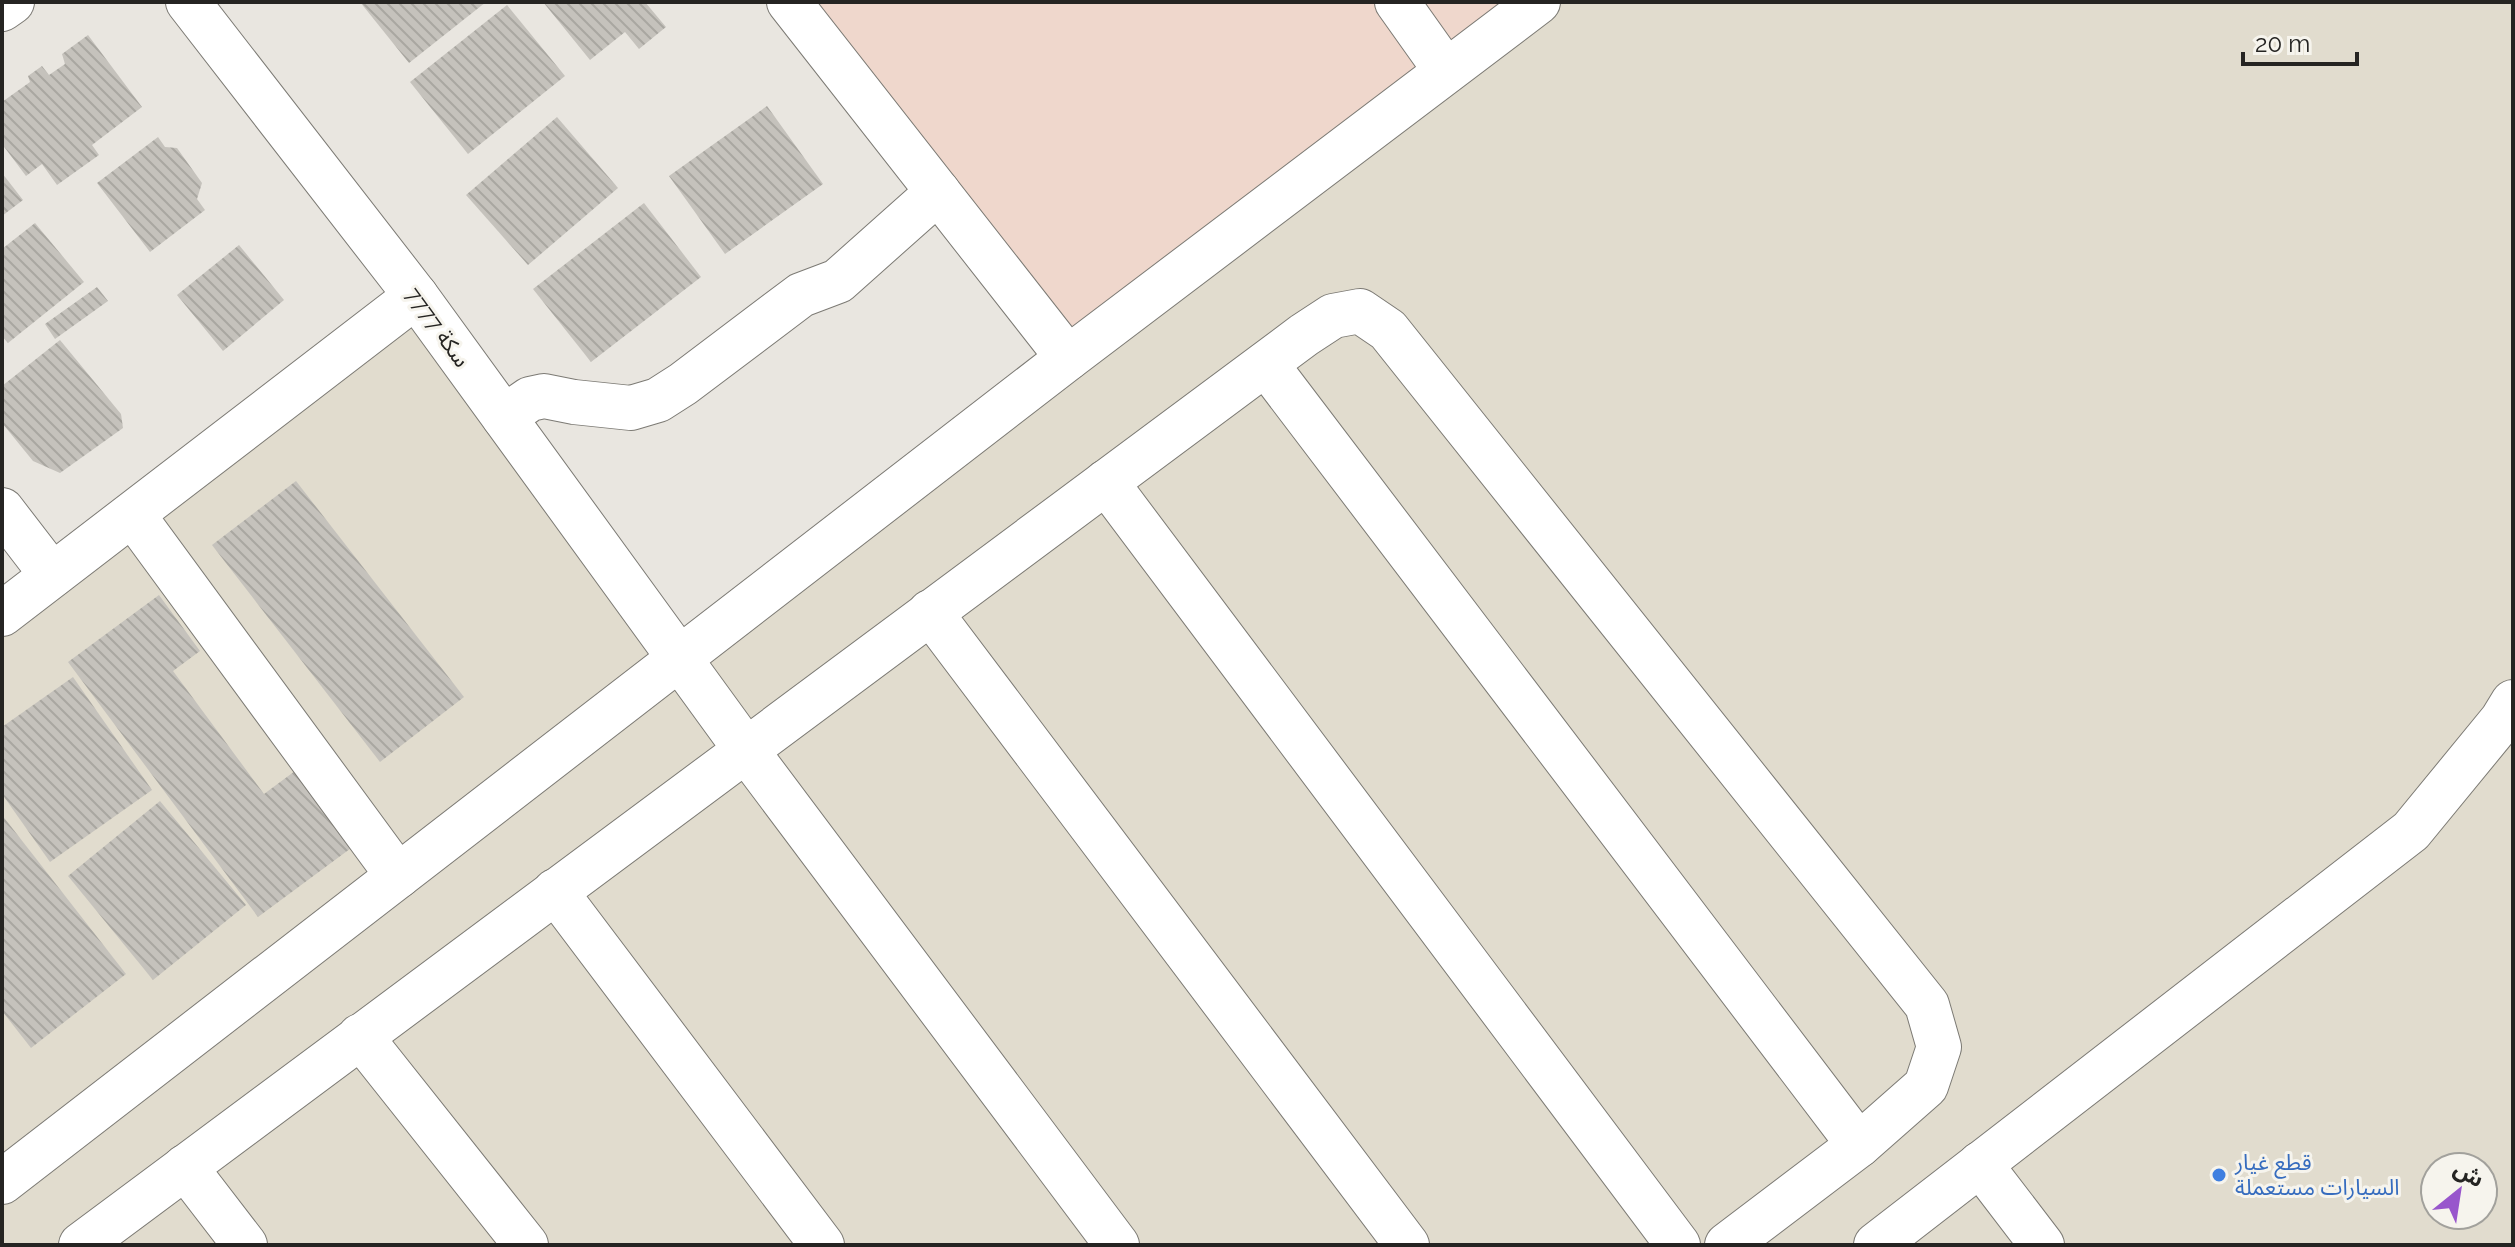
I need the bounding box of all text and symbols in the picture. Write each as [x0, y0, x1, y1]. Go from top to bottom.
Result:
scale bar [2243, 16, 2357, 66]
text: 20 m [2255, 29, 2310, 58]
street label: سكة 7777 [400, 282, 476, 372]
place label: قطع غيار السيارات مستعملة [2234, 1149, 2399, 1201]
north arrow [2419, 1151, 2499, 1231]
text: ش [2449, 1155, 2489, 1192]
marker: قطع غيار السيارات مستعملة [2210, 1166, 2228, 1184]

